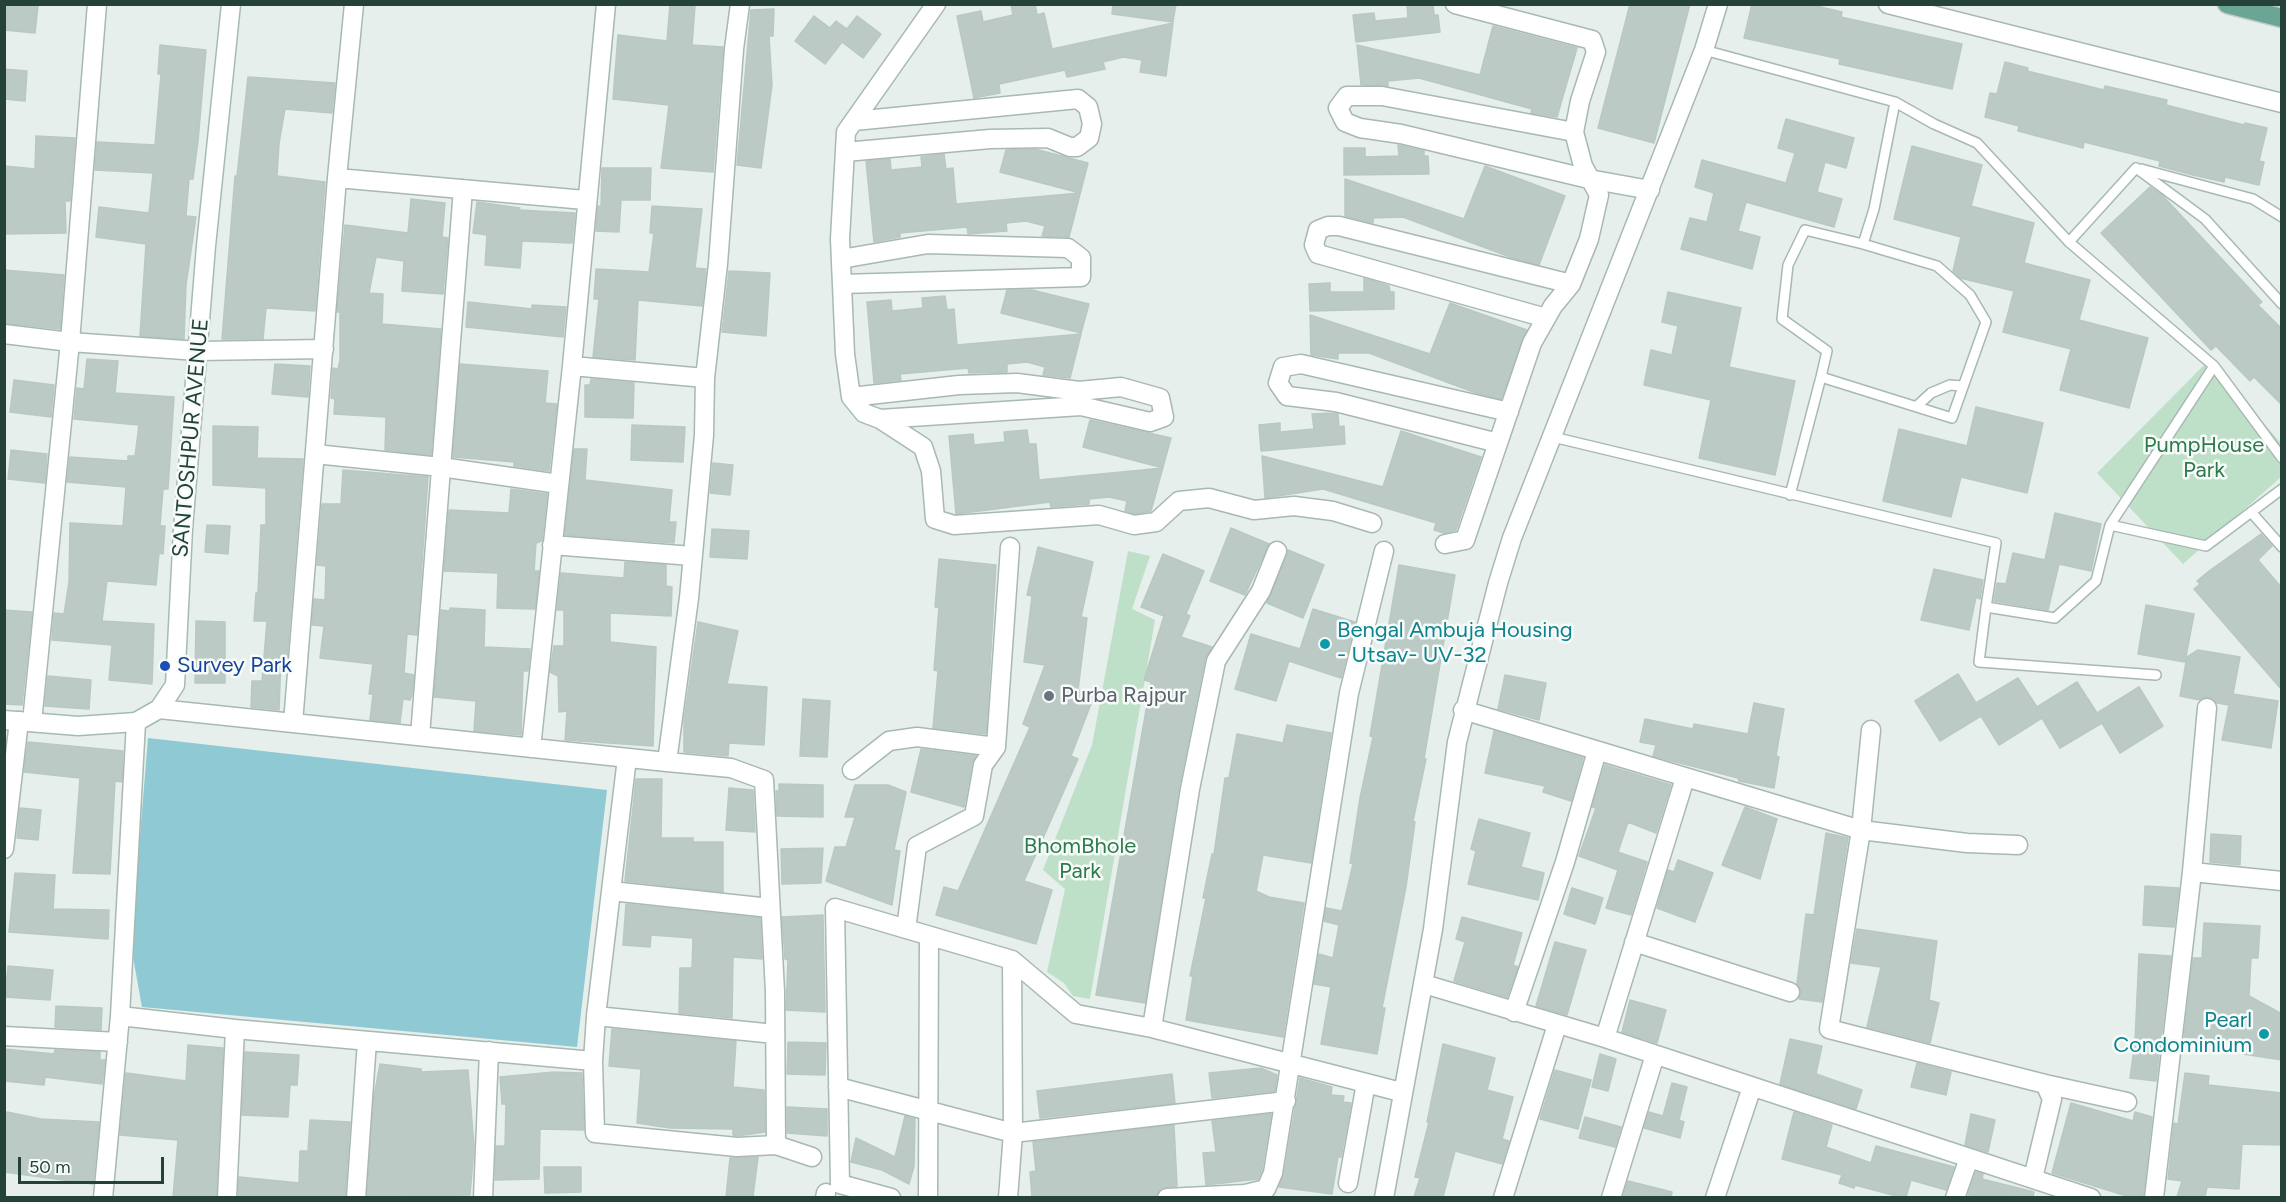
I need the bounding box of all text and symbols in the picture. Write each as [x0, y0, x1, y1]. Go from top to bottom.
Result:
street label: SANTOSHPUR AVENUE [167, 317, 215, 559]
park label: PumpHouse Park [2144, 433, 2264, 484]
place label: Bengal Ambuja Housing - Utsav- UV-32 [1337, 618, 1573, 670]
marker: Bengal Ambuja Housing - Utsav- UV-32 [1318, 637, 1332, 651]
place label: Survey Park [177, 653, 292, 679]
marker: Survey Park [158, 659, 172, 673]
place label: Purba Rajpur [1061, 683, 1187, 709]
marker: Purba Rajpur [1042, 689, 1056, 703]
park label: BhomBhole Park [1024, 834, 1136, 885]
place label: Pearl Condominium [2113, 1008, 2252, 1060]
marker: Pearl Condominium [2257, 1027, 2271, 1041]
scale bar [21, 1145, 166, 1183]
text: 50 m [29, 1156, 71, 1178]

